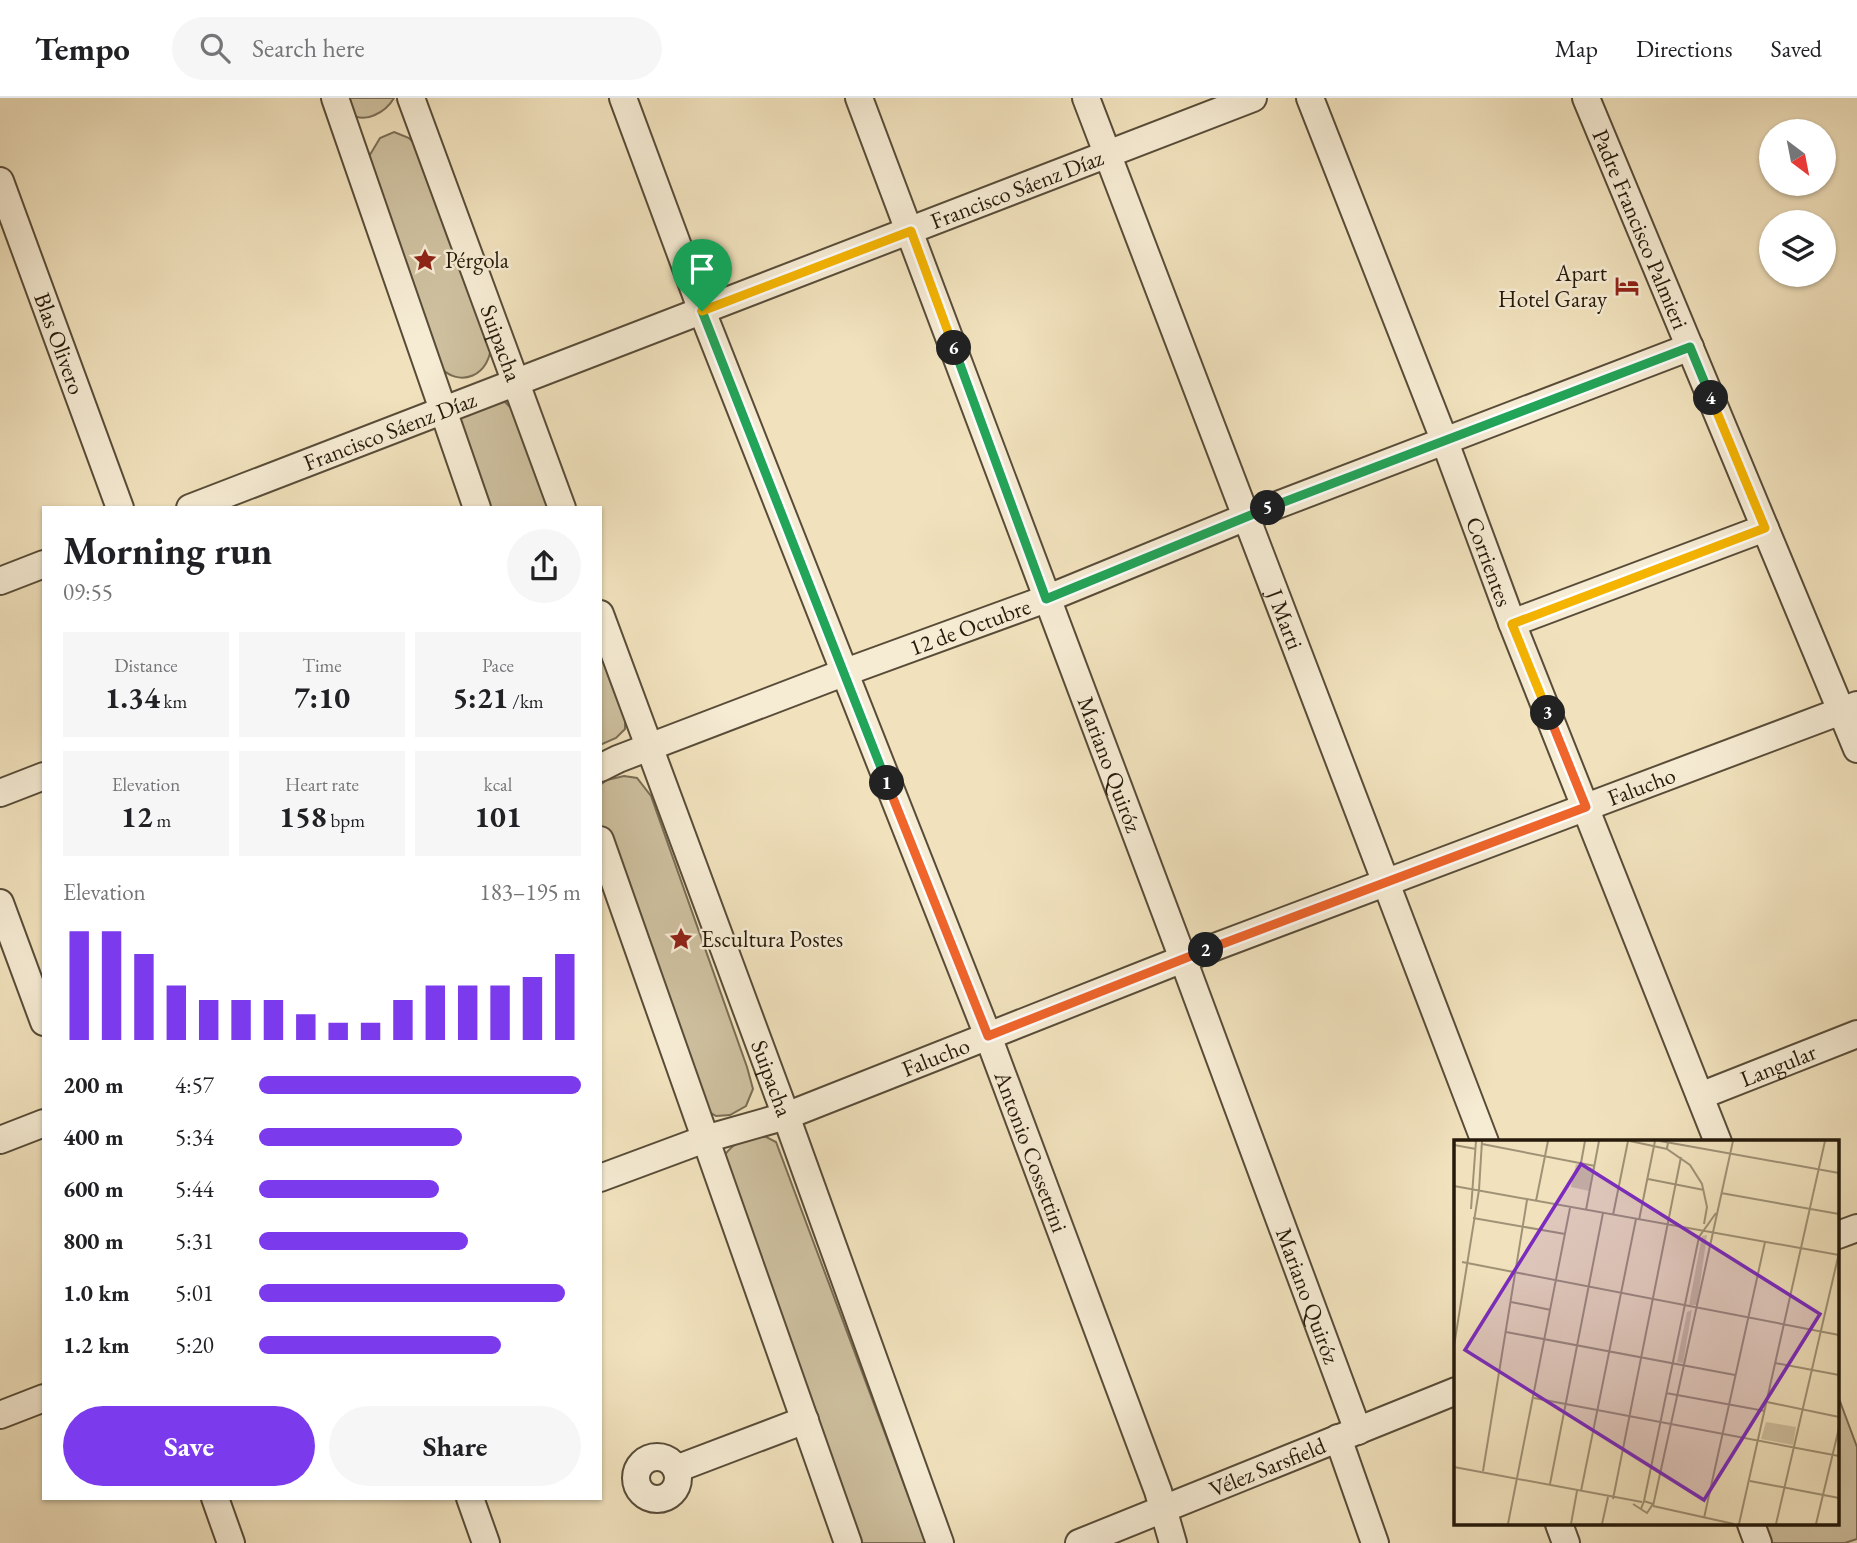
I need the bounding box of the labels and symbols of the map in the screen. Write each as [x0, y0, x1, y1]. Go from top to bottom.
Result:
north arrow [1759, 119, 1836, 196]
street label: Padre Francisco Palmieri [1586, 125, 1696, 334]
street label: Francisco Sáenz Díaz [926, 142, 1108, 236]
pin [672, 239, 732, 311]
place label: Pérgola [445, 245, 510, 275]
place icon: Pérgola [411, 246, 439, 274]
place label: Apart Hotel Garay [1498, 258, 1608, 314]
hotel icon: Apart Hotel Garay [1613, 272, 1641, 300]
street label: Blas Olivero [27, 288, 92, 399]
street label: Suipacha [473, 300, 529, 386]
pin: 6 [936, 330, 972, 366]
pin: 4 [1694, 380, 1728, 416]
street label: Francisco Sáenz Díaz [299, 384, 481, 478]
pin: 5 [1250, 490, 1286, 526]
street label: Corrientes [1459, 512, 1520, 611]
street label: J Marti [1259, 583, 1310, 654]
street label: 12 de Octubre [905, 591, 1035, 663]
street label: Mariano Quiróz [1071, 692, 1149, 837]
pin: 3 [1530, 696, 1566, 730]
street label: Falucho [1603, 760, 1680, 813]
pin: 1 [870, 766, 904, 800]
place label: Escultura Postes [701, 924, 843, 954]
place icon: Escultura Postes [667, 925, 695, 953]
pin: 2 [1188, 932, 1224, 968]
street label: Falucho [897, 1030, 974, 1084]
street label: Suipacha [744, 1036, 800, 1121]
street label: Langular [1736, 1037, 1821, 1094]
street label: Antonio Cossettini [987, 1066, 1075, 1237]
inset map [1454, 1140, 1840, 1526]
street label: Mariano Quiróz [1269, 1223, 1347, 1368]
street label: Vélez Sarsfield [1205, 1430, 1330, 1504]

